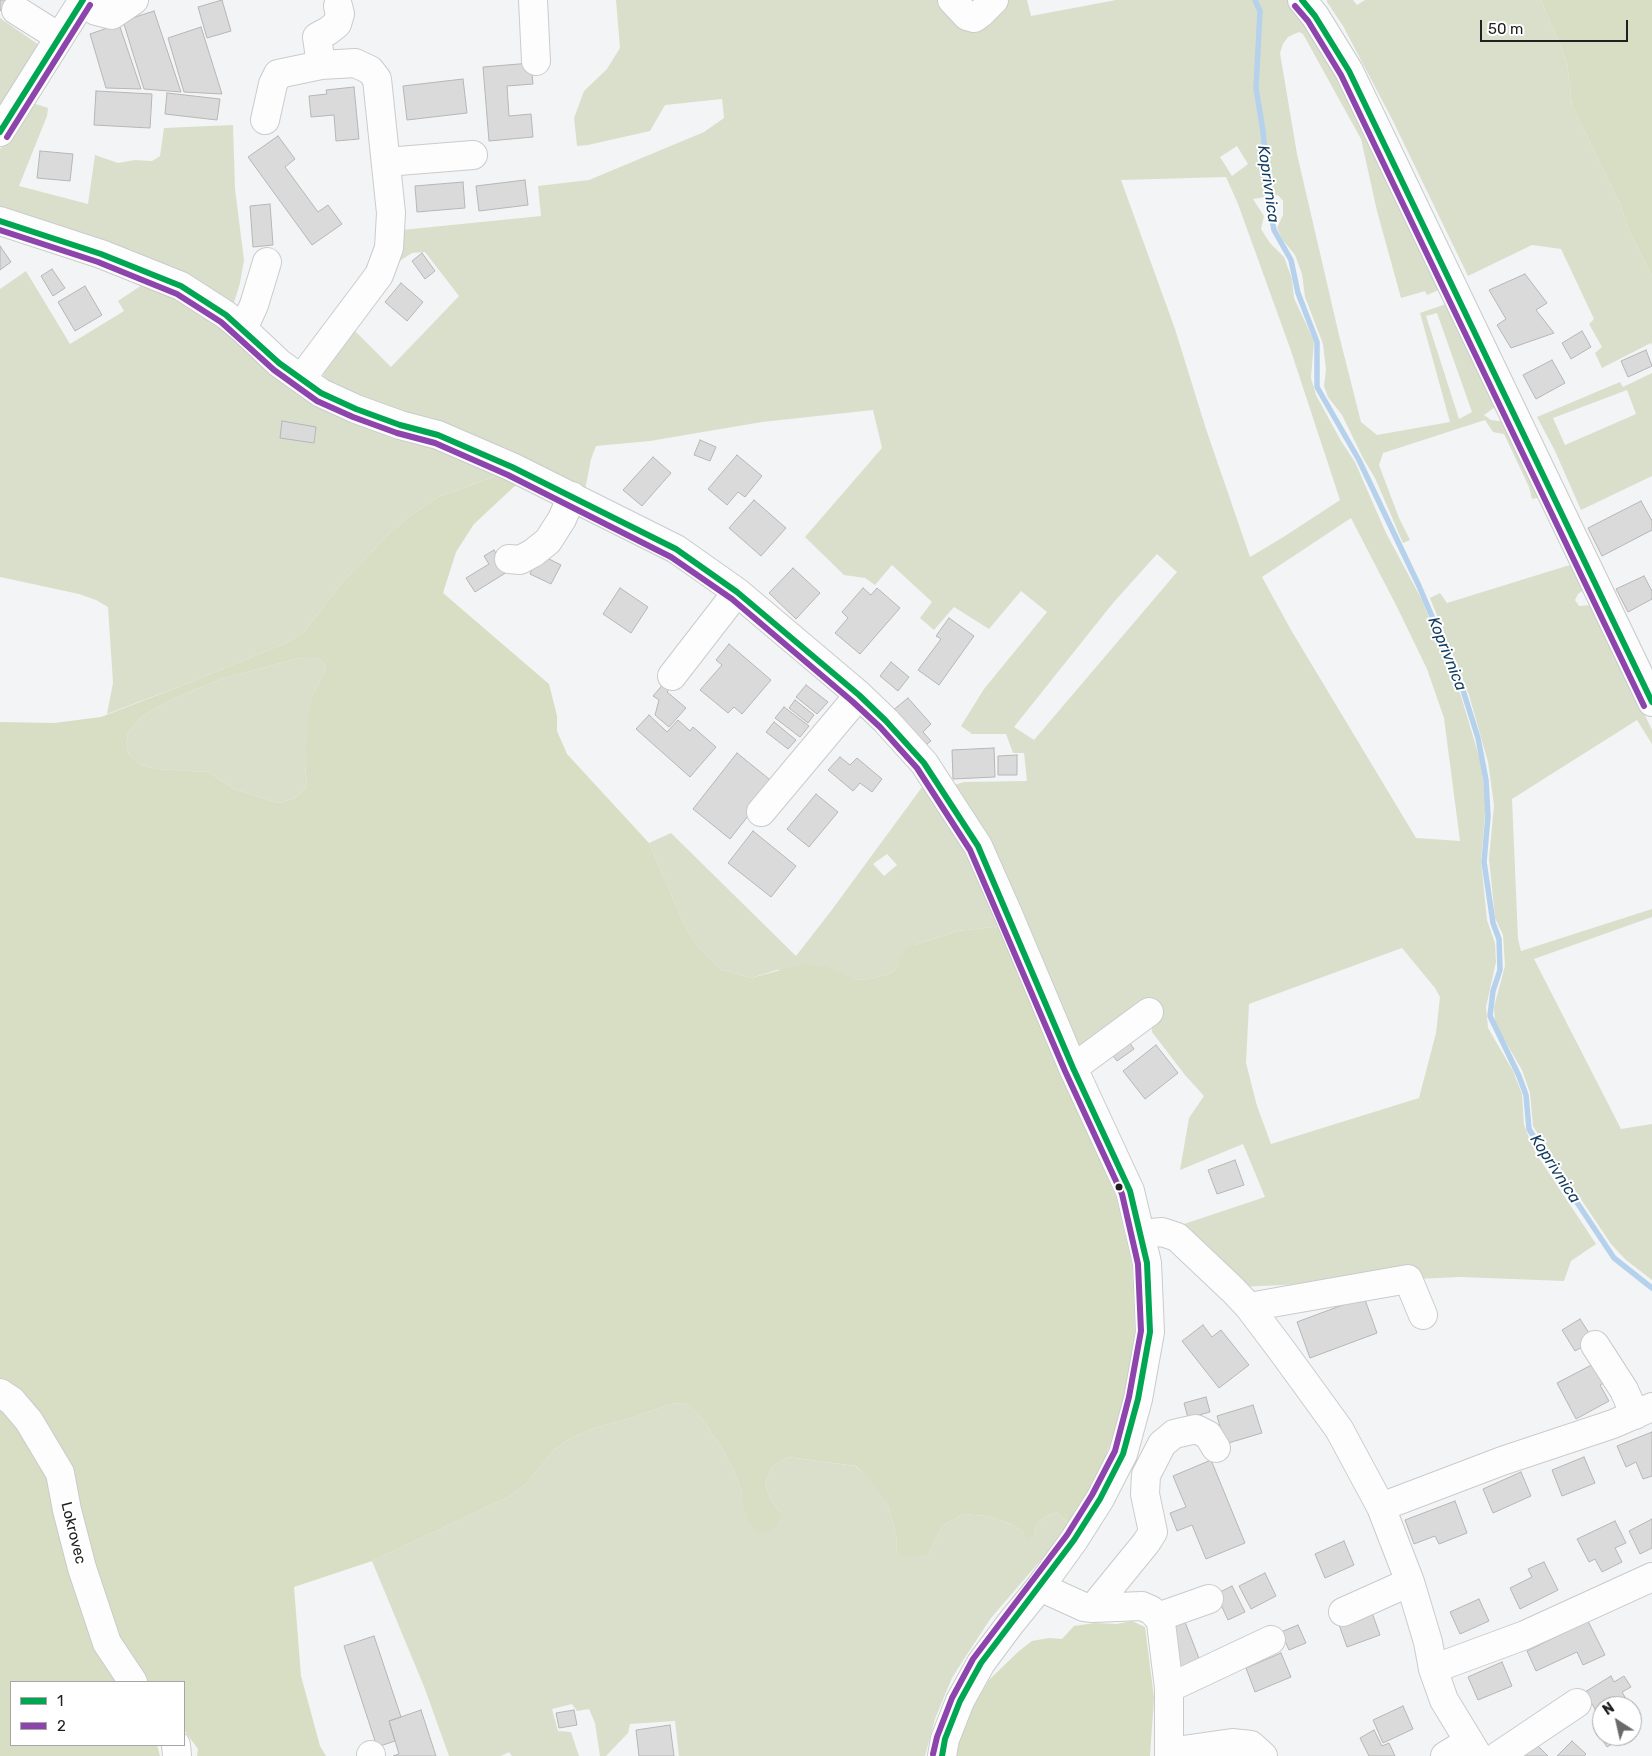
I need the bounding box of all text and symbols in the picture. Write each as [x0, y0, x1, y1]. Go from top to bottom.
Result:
scale bar [1482, 10, 1630, 42]
text: 50 m [1488, 20, 1523, 38]
water label: Koprivnica [1253, 144, 1283, 224]
water label: Koprivnica [1423, 614, 1471, 694]
water label: Koprivnica [1526, 1131, 1584, 1207]
unlabelled marker [1114, 1182, 1124, 1192]
street label: Lokrovec [57, 1500, 89, 1566]
legend [10, 1681, 185, 1746]
text: 1 [57, 1692, 63, 1710]
north arrow [1592, 1696, 1642, 1746]
text: N [1600, 1699, 1618, 1719]
text: 2 [57, 1717, 66, 1735]

